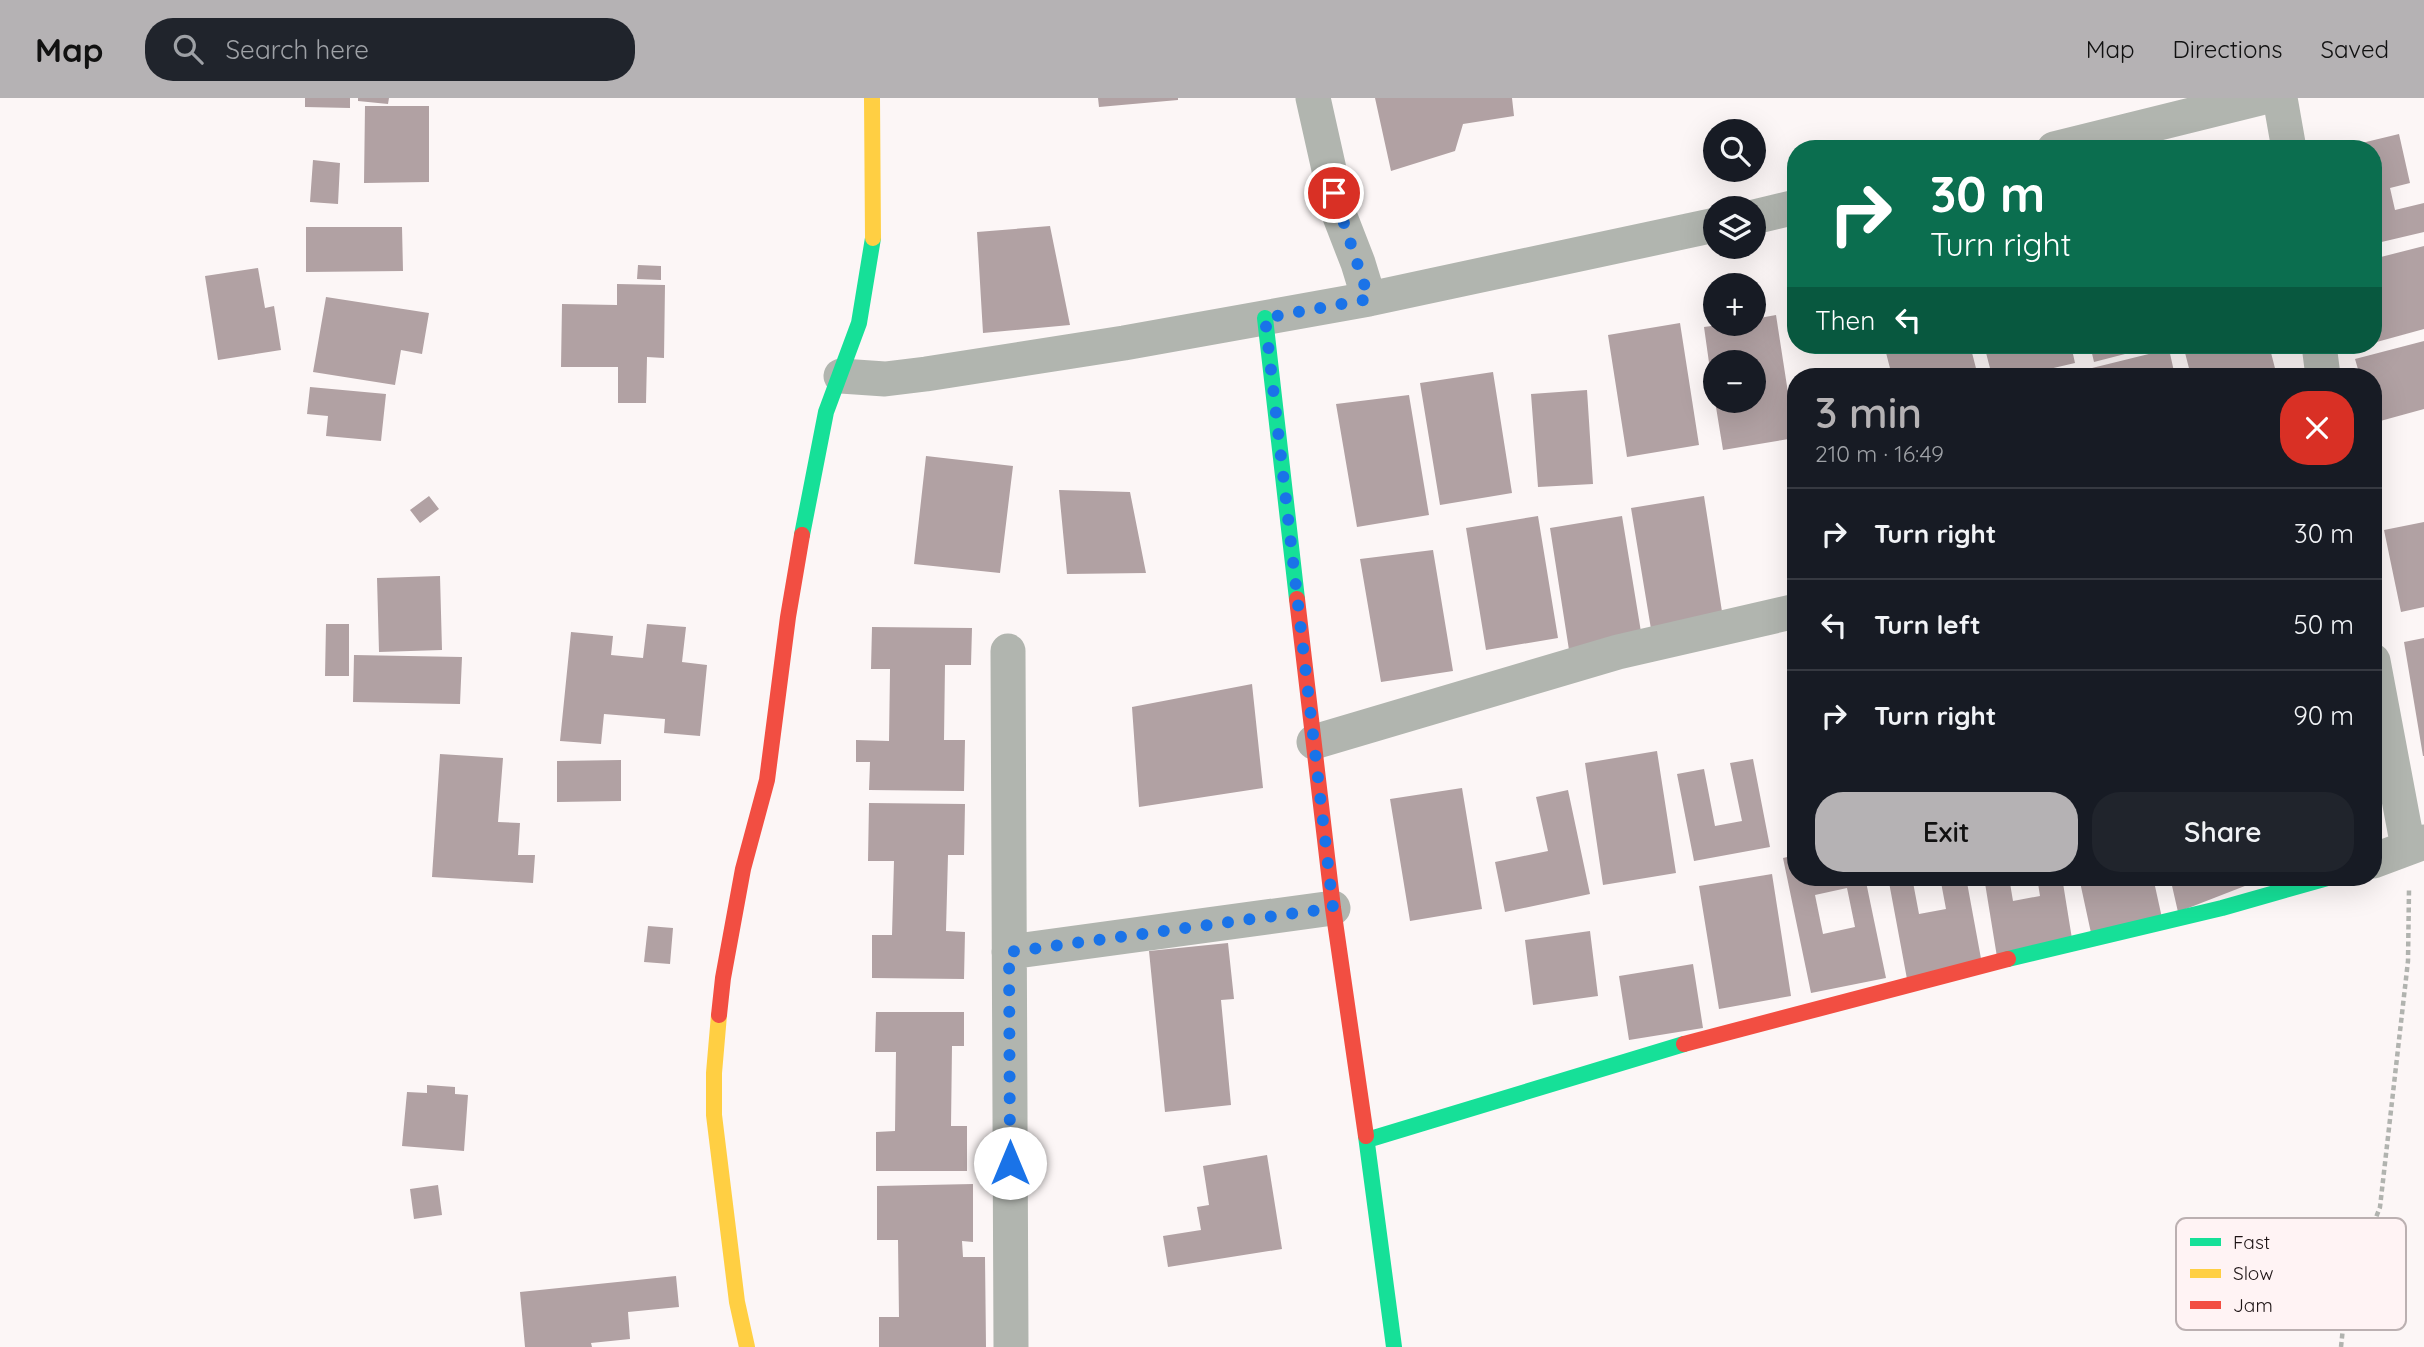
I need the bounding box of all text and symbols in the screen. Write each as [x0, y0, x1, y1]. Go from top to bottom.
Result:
search box [145, 18, 635, 81]
text: Map [35, 29, 103, 70]
icon: search [169, 30, 207, 68]
text: Search here [225, 33, 369, 66]
text: Map [2086, 34, 2135, 64]
text: Directions [2173, 34, 2283, 64]
text: Saved [2321, 34, 2389, 64]
map controls [1703, 119, 1766, 413]
button: search [1703, 119, 1766, 182]
pin [1304, 163, 1364, 223]
text: 30 m [1930, 163, 2045, 224]
icon: right [1815, 168, 1906, 259]
icon: arrive [1315, 174, 1353, 212]
button: layers [1703, 196, 1766, 259]
text: Turn right [1930, 224, 2071, 264]
button: + [1703, 273, 1766, 336]
icon: left [1889, 301, 1927, 339]
text: Then [1815, 304, 1875, 337]
button: − [1703, 350, 1766, 413]
text: 3 min [1815, 386, 1922, 439]
button: close [2280, 391, 2354, 465]
text: 210 m · 16:49 [1815, 439, 1944, 468]
icon: right [1815, 515, 1853, 553]
text: Turn right [1874, 517, 1996, 550]
text: 30 m [2294, 517, 2354, 550]
icon: left [1815, 606, 1853, 644]
text: Turn left [1874, 608, 1981, 641]
text: 50 m [2294, 608, 2354, 641]
icon: right [1815, 697, 1853, 735]
text: Turn right [1874, 699, 1996, 732]
text: 90 m [2293, 699, 2354, 732]
button: Exit [1815, 792, 2078, 872]
button: Share [2092, 792, 2354, 872]
position arrow [973, 1126, 1047, 1200]
legend [2176, 1218, 2406, 1330]
text: Fast [2233, 1230, 2270, 1254]
text: Slow [2233, 1261, 2274, 1285]
text: Jam [2233, 1293, 2273, 1317]

